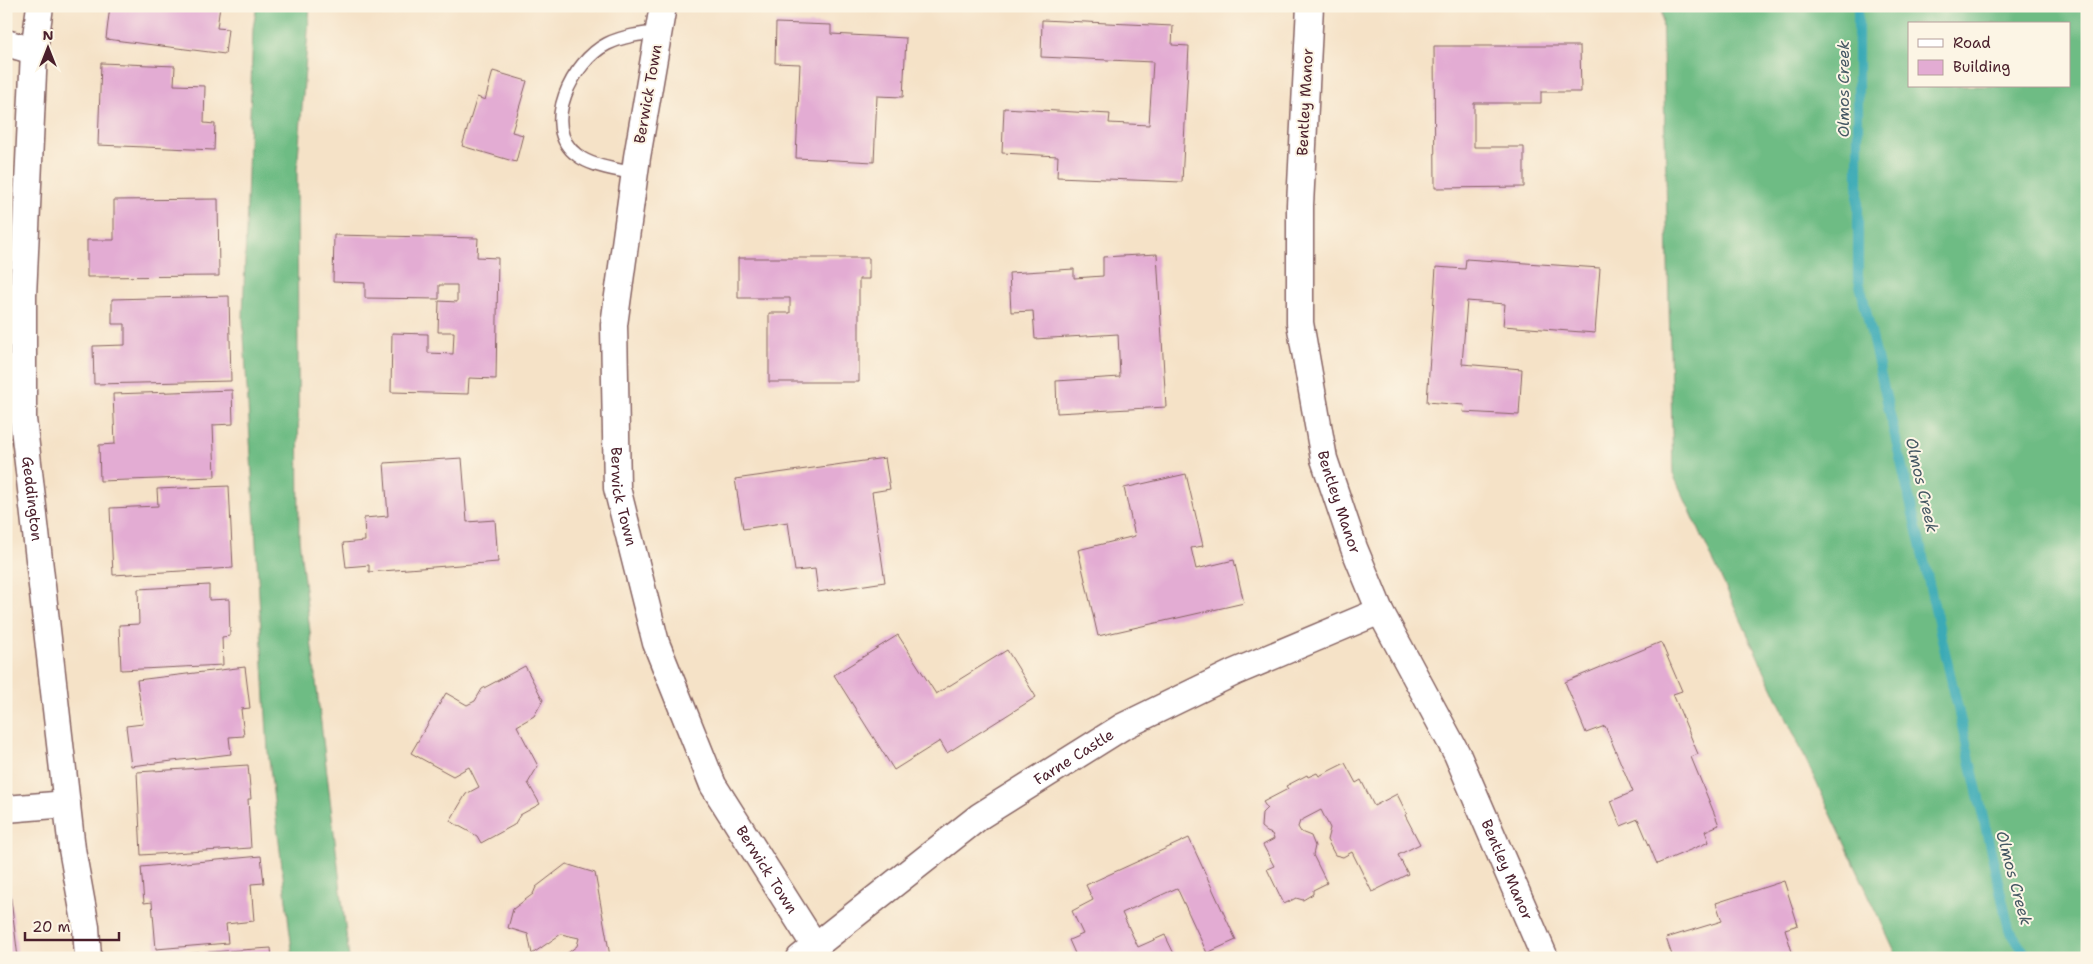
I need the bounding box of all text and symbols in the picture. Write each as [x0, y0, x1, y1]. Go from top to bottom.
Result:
north arrow [22, 22, 72, 72]
legend [1908, 22, 2070, 88]
text: N [42, 26, 54, 44]
text: Road [1953, 33, 1991, 53]
water label: Olmos Creek [1833, 40, 1854, 138]
street label: Berwick Town [629, 43, 667, 145]
street label: Bentley Manor [1292, 48, 1318, 156]
text: Building [1953, 57, 2010, 77]
water label: Olmos Creek [1901, 435, 1943, 535]
street label: Berwick Town [606, 447, 641, 548]
street label: Bentley Manor [1313, 449, 1365, 557]
street label: Geddington [17, 455, 47, 542]
street label: Farne Castle [1030, 725, 1118, 790]
street label: Bentley Manor [1476, 816, 1538, 923]
street label: Berwick Town [731, 822, 802, 918]
water label: Olmos Creek [1991, 828, 2037, 928]
scale bar [25, 909, 119, 941]
text: 20 m [32, 917, 71, 937]

